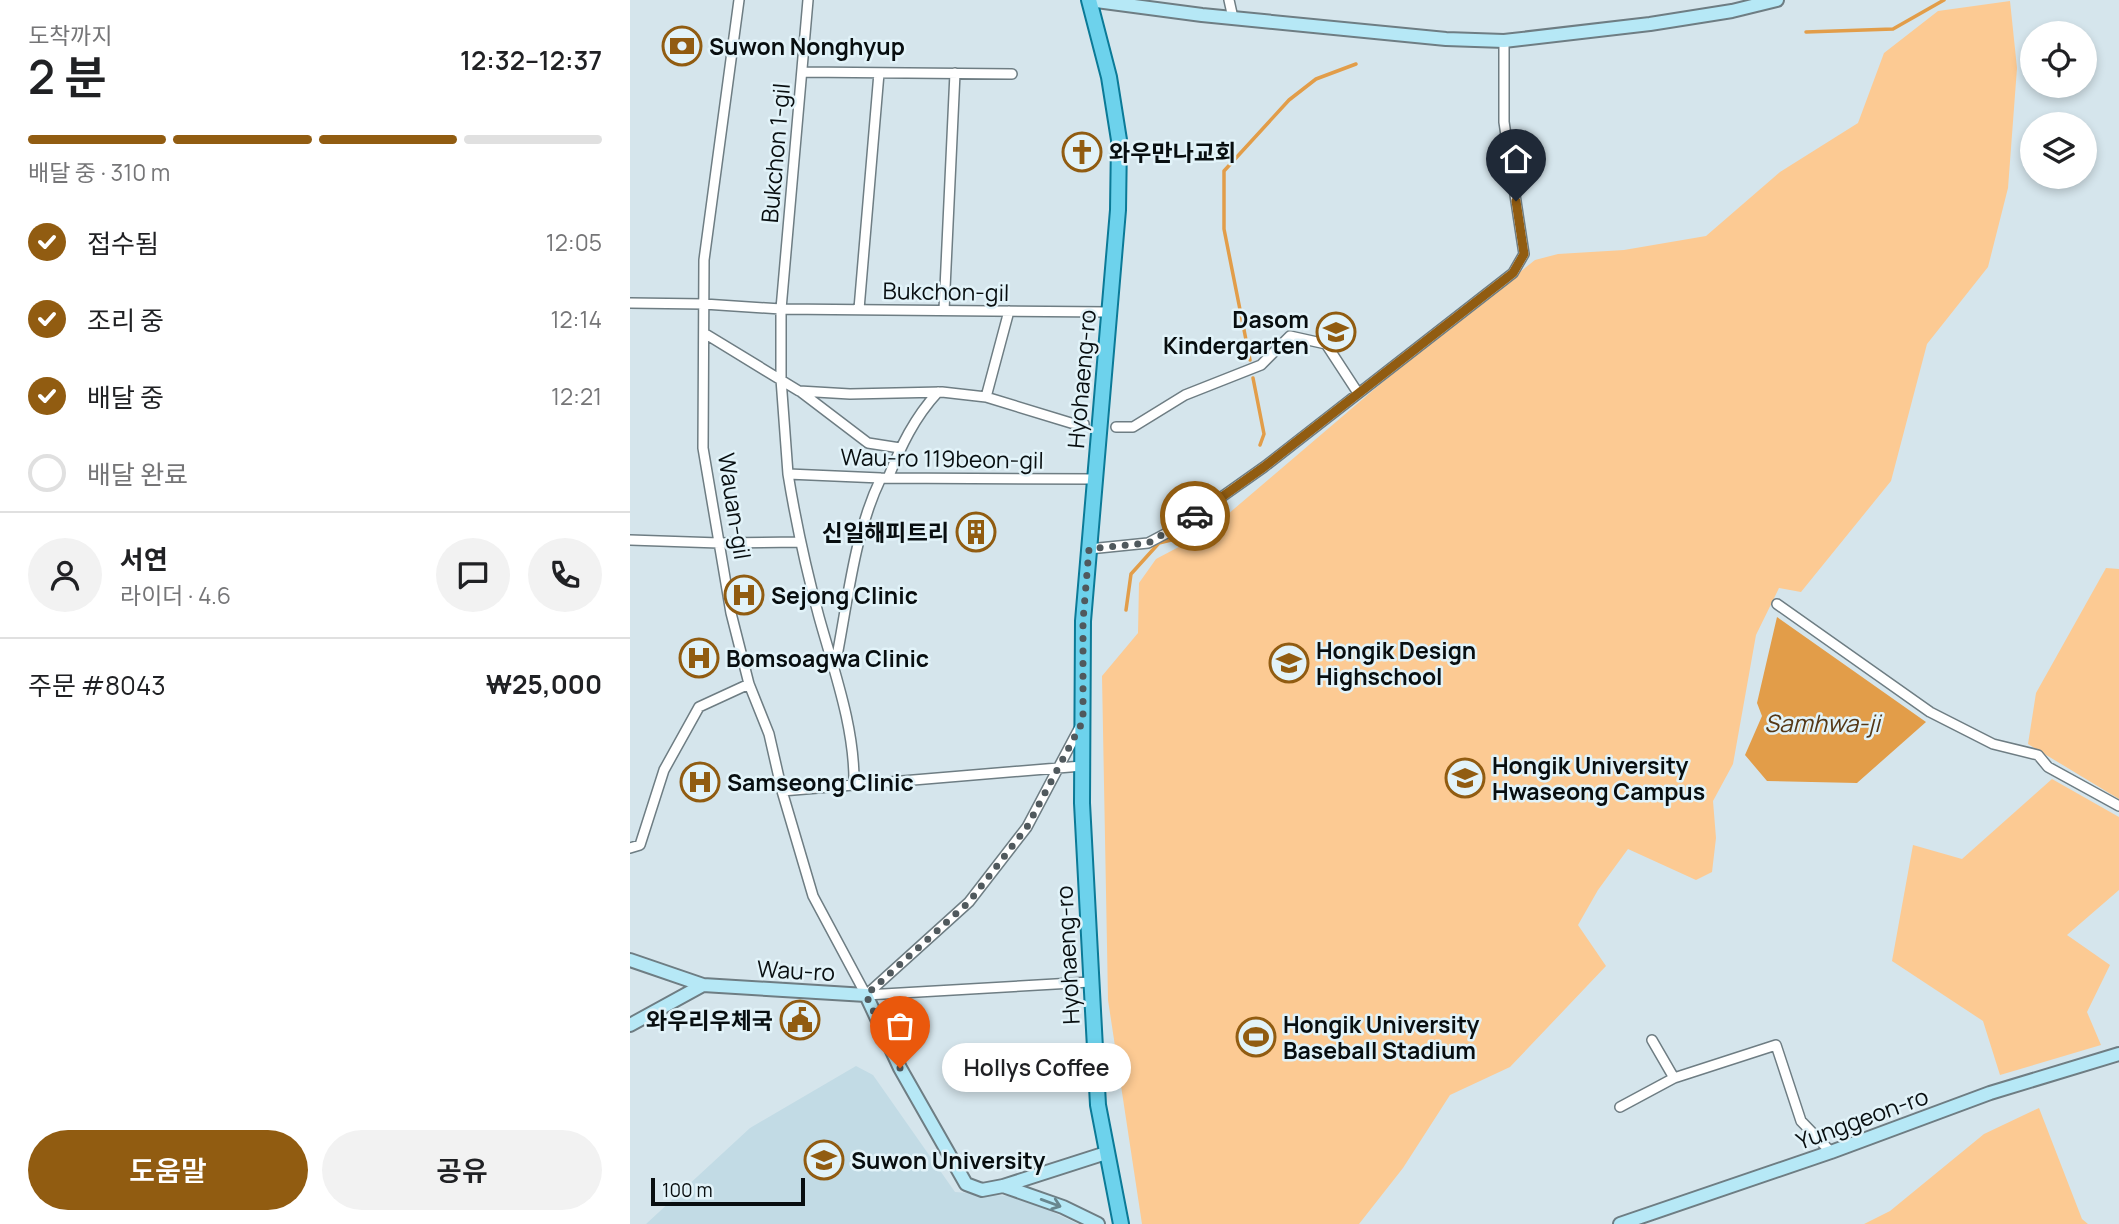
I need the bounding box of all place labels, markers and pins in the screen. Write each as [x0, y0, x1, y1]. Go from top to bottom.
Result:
bank icon: Suwon Nonghyup [661, 25, 703, 67]
place label: Suwon Nonghyup [709, 30, 905, 62]
pin [1486, 129, 1546, 201]
church icon: 와우만나교회 [1061, 131, 1103, 173]
place label: 와우만나교회 [1109, 136, 1236, 168]
place label: Dasom Kindergarten [1163, 303, 1309, 361]
school or university icon: Dasom Kindergarten [1315, 311, 1357, 353]
building icon: 신일해피트리 [955, 511, 997, 553]
place label: 신일해피트리 [822, 516, 949, 548]
hospital icon: Sejong Clinic [723, 574, 765, 616]
place label: Sejong Clinic [771, 579, 918, 611]
place label: Hongik Design Highschool [1316, 634, 1476, 692]
hospital icon: Bomsoagwa Clinic [678, 637, 720, 679]
place label: Bomsoagwa Clinic [726, 642, 929, 674]
school or university icon: Hongik Design Highschool [1268, 642, 1310, 684]
place label: Hongik University Hwaseong Campus [1492, 749, 1705, 807]
school or university icon: Hongik University Hwaseong Campus [1444, 757, 1486, 799]
hospital icon: Samseong Clinic [679, 761, 721, 803]
place label: Samseong Clinic [727, 766, 914, 798]
pin [870, 996, 930, 1068]
public building icon: 와우리우체국 [779, 999, 821, 1041]
place label: 와우리우체국 [646, 1004, 773, 1036]
place label: Hongik University Baseball Stadium [1283, 1008, 1480, 1066]
sports icon: Hongik University Baseball Stadium [1235, 1016, 1277, 1058]
callout: Hollys Coffee [942, 1044, 1131, 1092]
school or university icon: Suwon University [803, 1139, 845, 1181]
place label: Suwon University [851, 1144, 1045, 1176]

